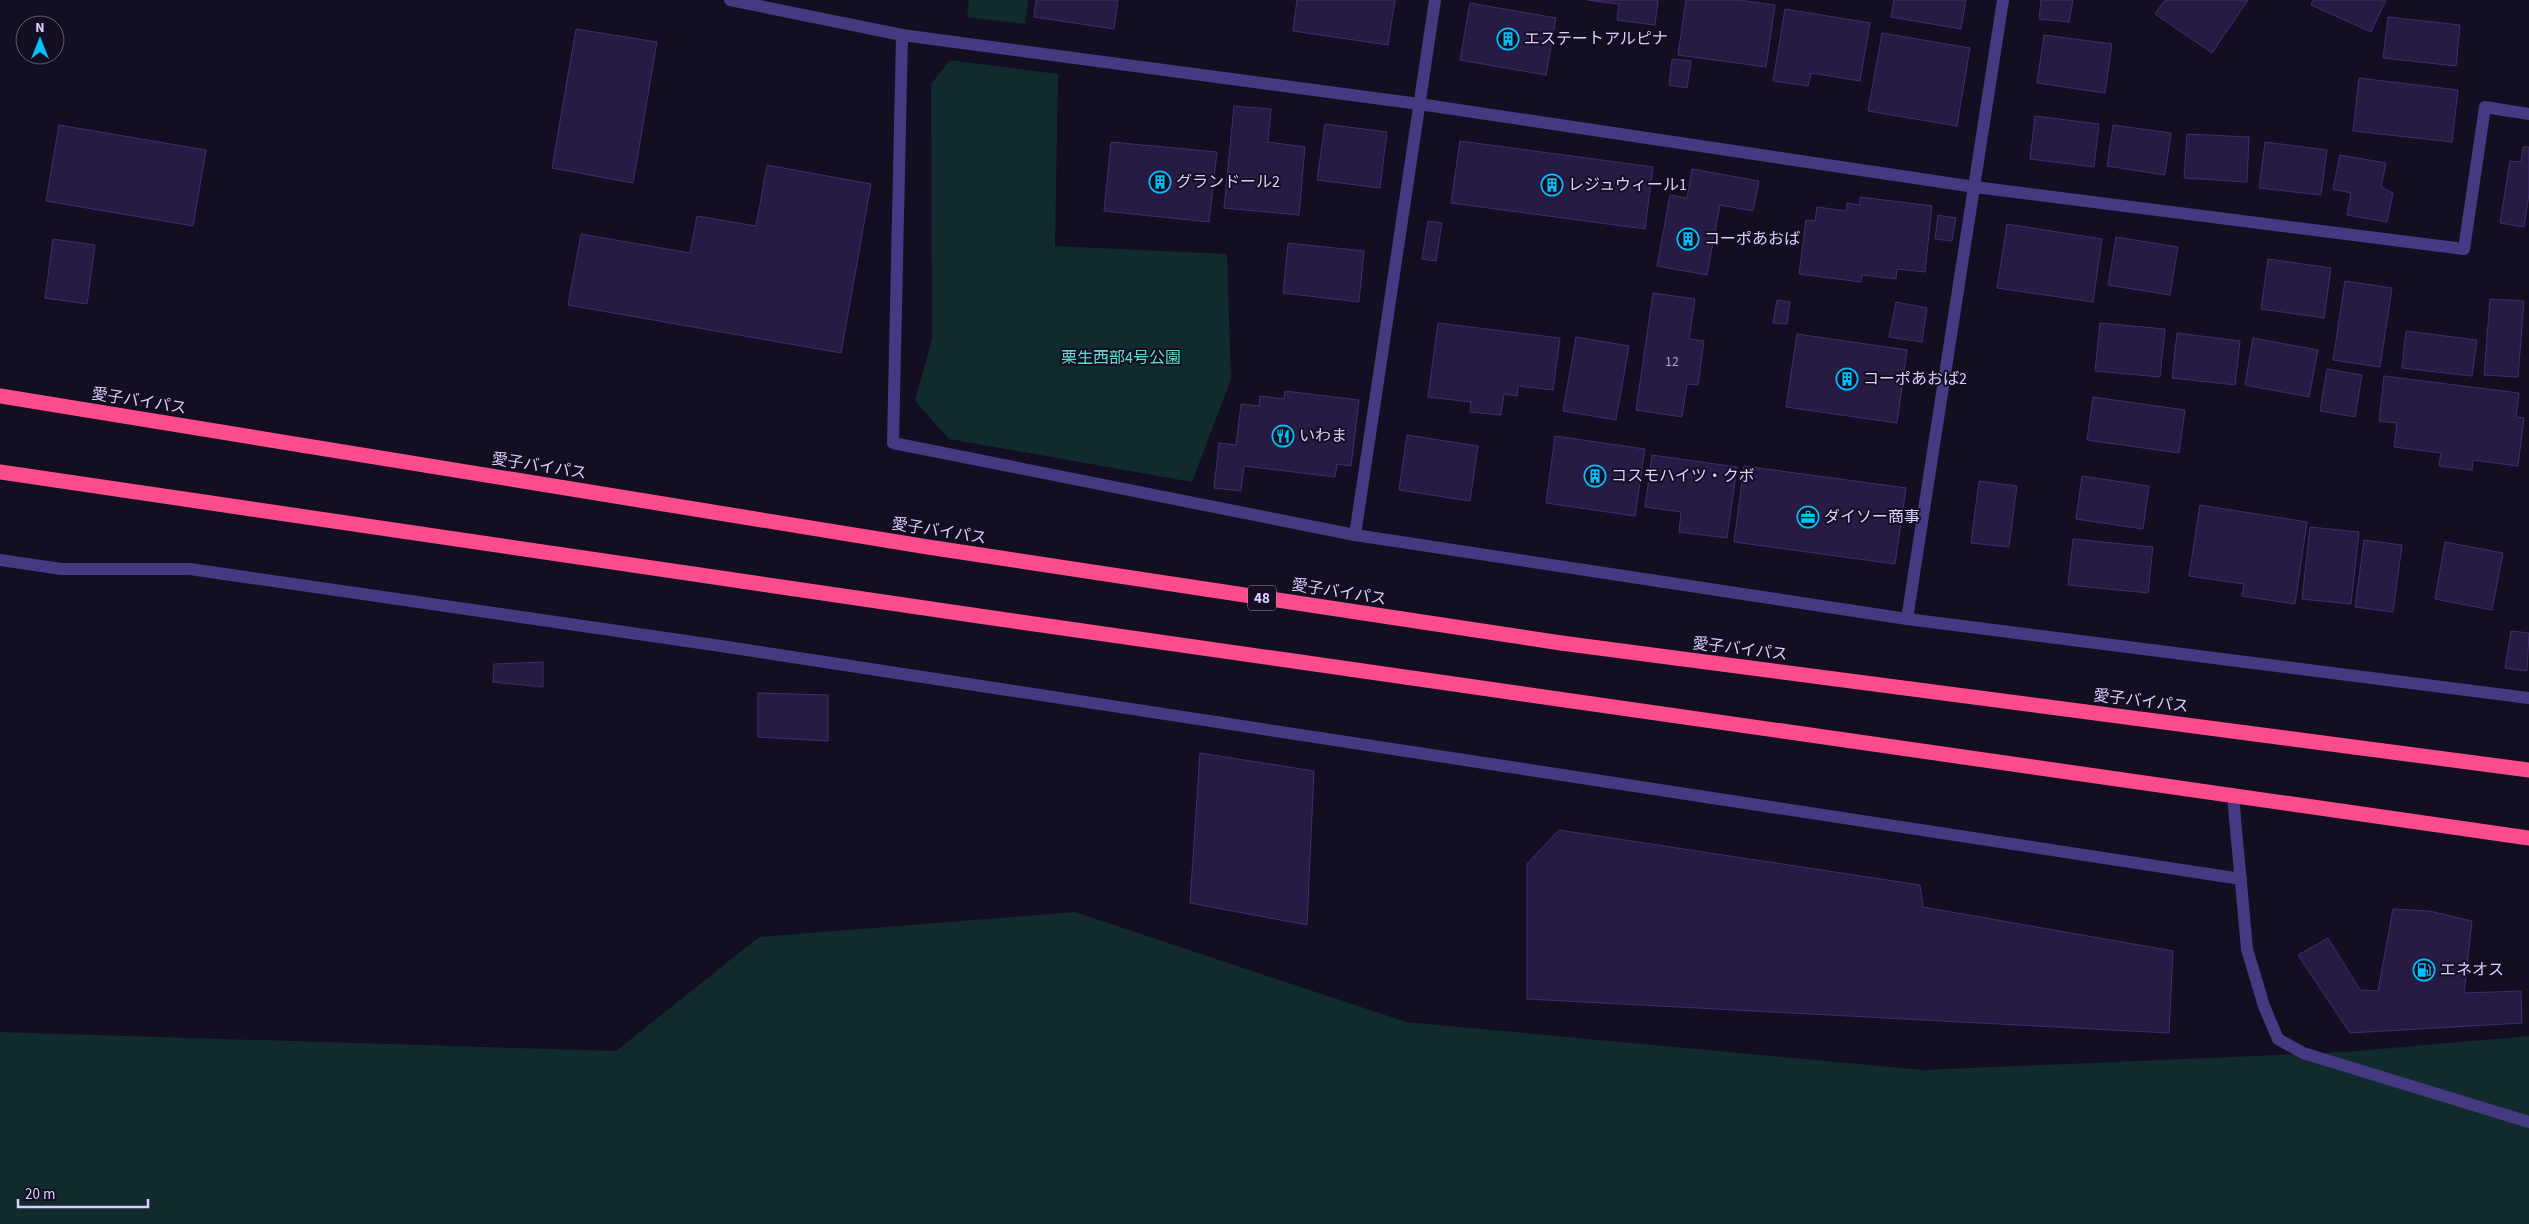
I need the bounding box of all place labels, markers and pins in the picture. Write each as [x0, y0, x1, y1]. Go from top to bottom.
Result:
building icon: エステートアルピナ [1496, 27, 1520, 51]
place label: エステートアルピナ [1524, 28, 1668, 50]
building icon: グランドール2 [1148, 170, 1172, 194]
place label: グランドール2 [1176, 171, 1280, 193]
building icon: レジュウィール1 [1540, 173, 1564, 197]
place label: レジュウィール1 [1568, 174, 1687, 196]
building icon: コーポあおば [1676, 227, 1700, 251]
place label: コーポあおば [1704, 228, 1800, 250]
building icon: コーポあおば2 [1835, 367, 1859, 391]
place label: コーポあおば2 [1863, 368, 1967, 390]
restaurant icon: いわま [1271, 424, 1295, 448]
place label: いわま [1299, 425, 1347, 447]
building icon: コスモハイツ・クボ [1583, 464, 1607, 488]
place label: コスモハイツ・クボ [1611, 465, 1755, 487]
office icon: ダイソー商事 [1796, 505, 1820, 529]
place label: ダイソー商事 [1824, 506, 1920, 528]
fuel station icon: エネオス [2412, 958, 2436, 982]
place label: エネオス [2440, 959, 2504, 981]

